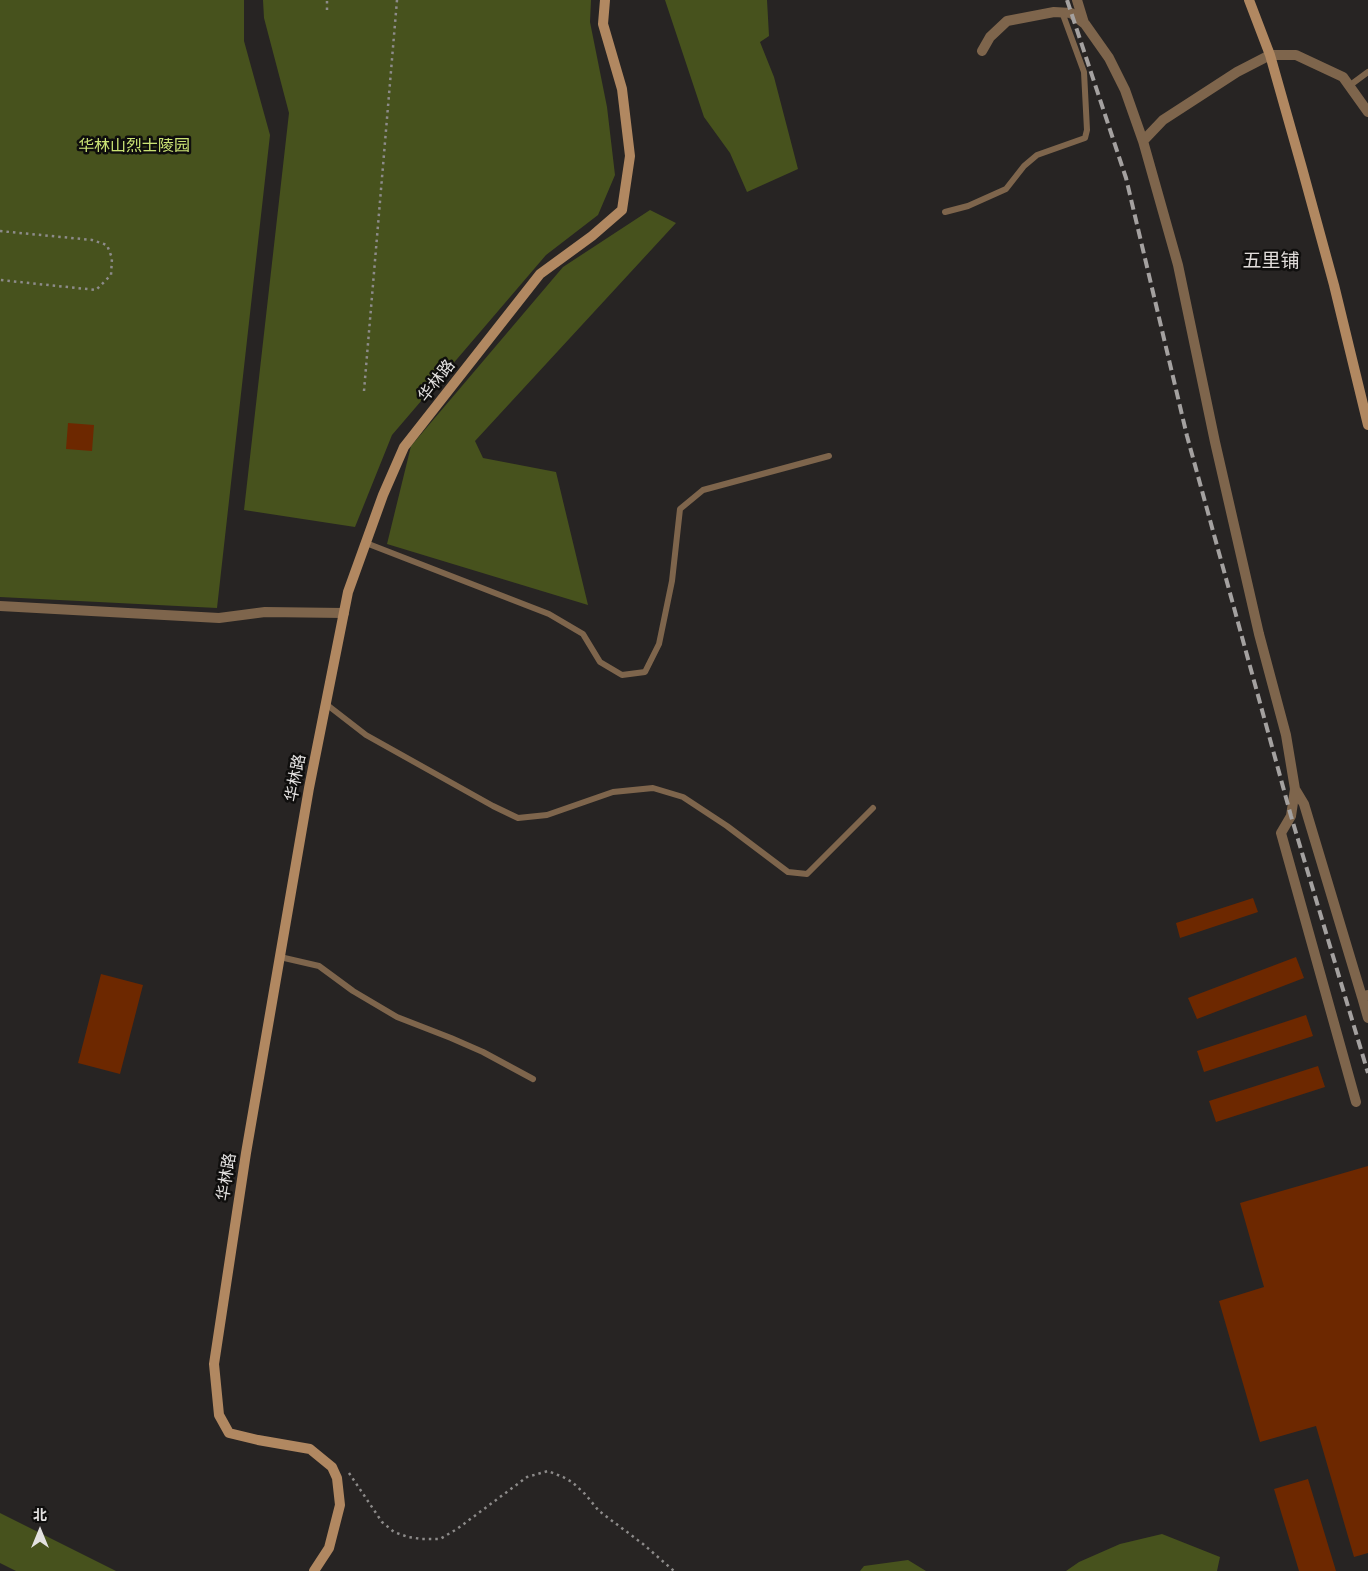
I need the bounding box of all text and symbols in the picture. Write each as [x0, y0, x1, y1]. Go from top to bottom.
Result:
park label: 华林山烈士陵园 [78, 136, 190, 156]
district label: 五里铺 [1243, 251, 1299, 273]
street label: 华林路 [415, 356, 459, 406]
street label: 华林路 [282, 753, 310, 803]
street label: 华林路 [214, 1152, 240, 1202]
north arrow [15, 1506, 65, 1556]
text: 北 [33, 1507, 47, 1524]

